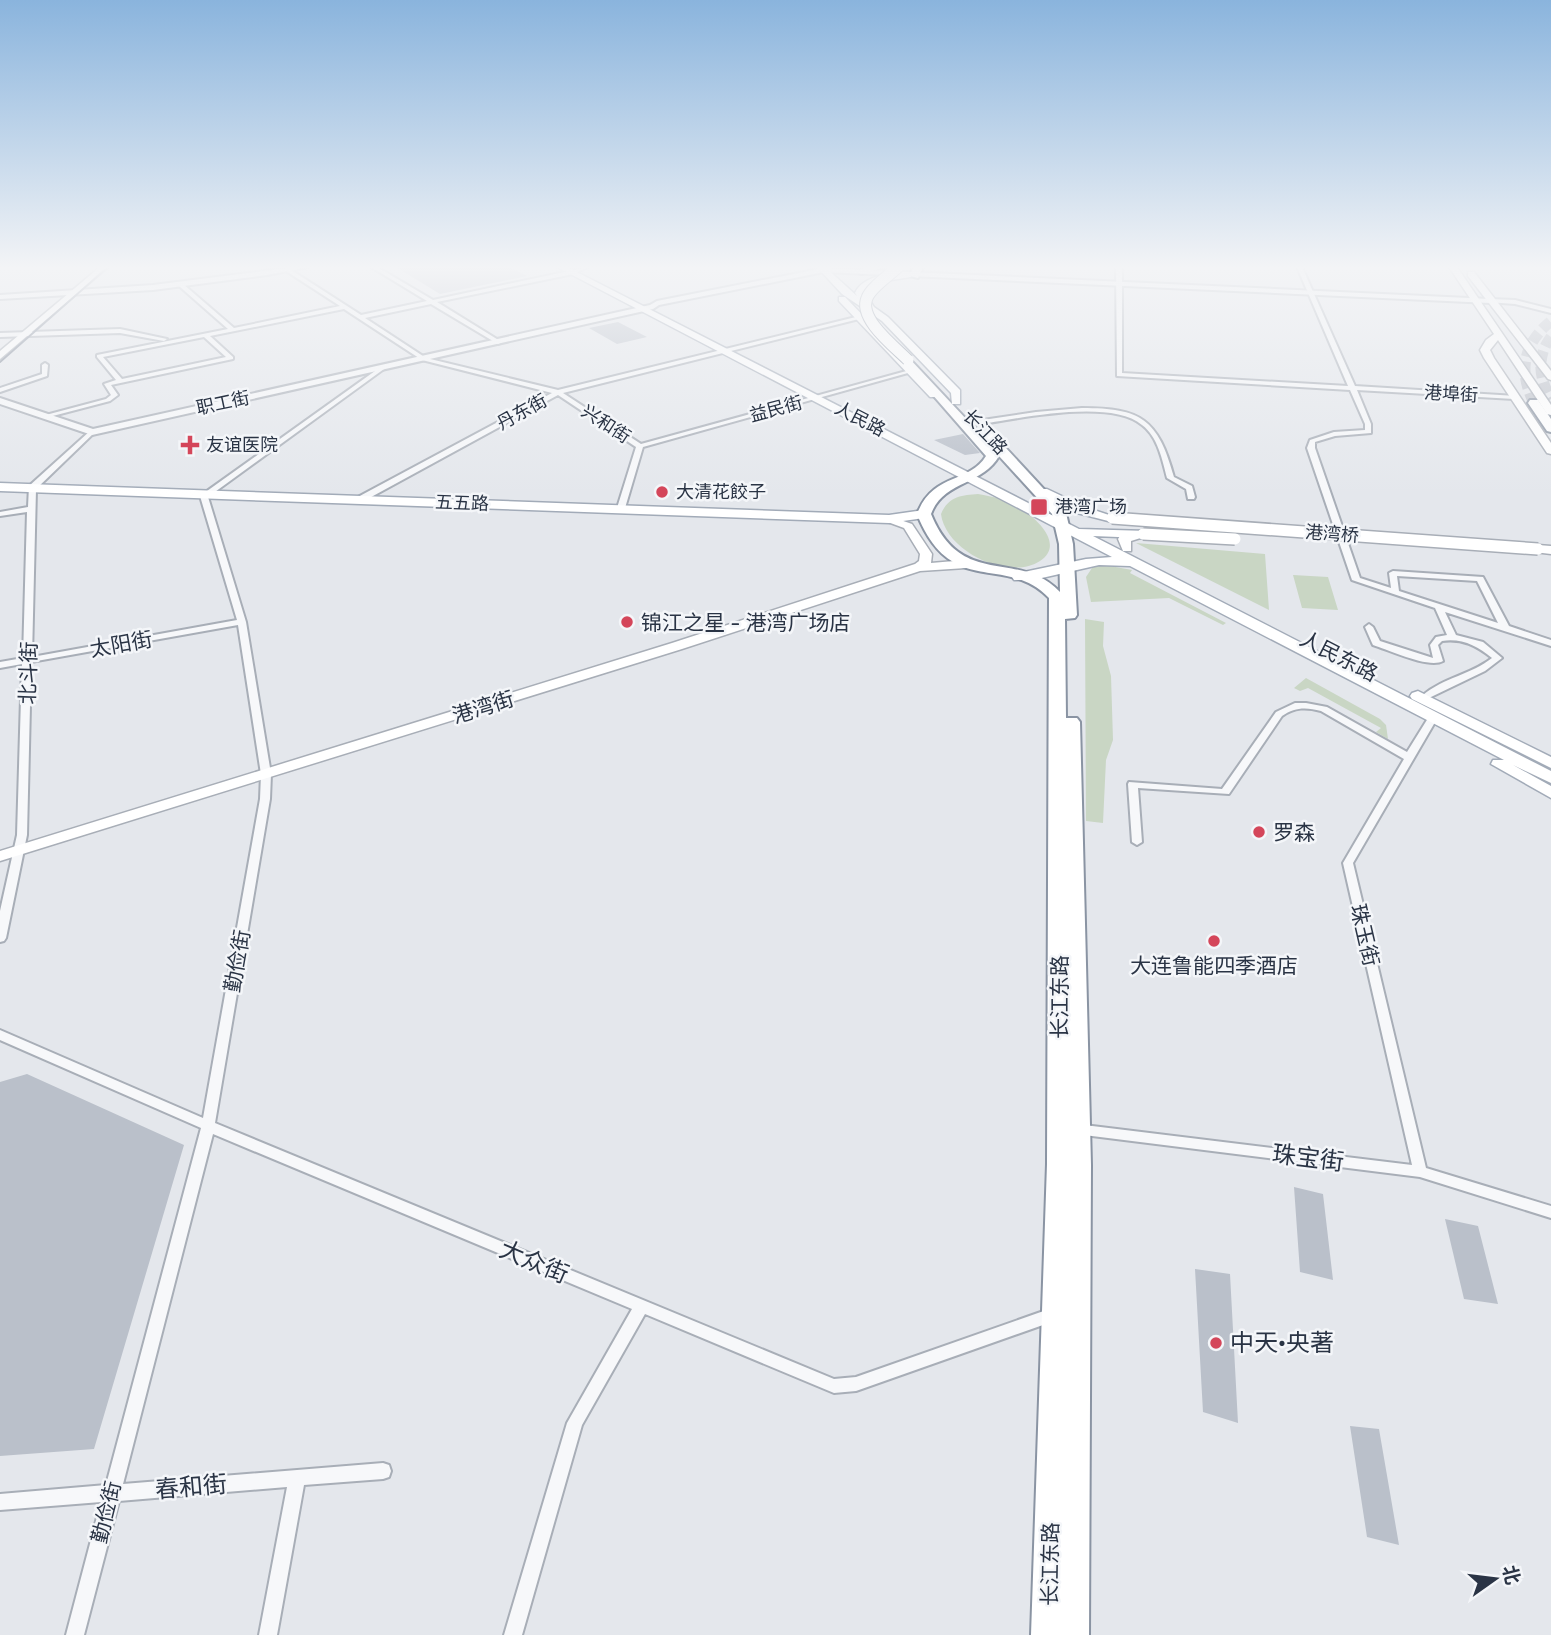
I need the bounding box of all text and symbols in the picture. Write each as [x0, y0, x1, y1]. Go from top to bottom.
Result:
street label: 港埠街 [1423, 382, 1479, 406]
street label: 职工街 [194, 387, 252, 419]
street label: 丹东街 [493, 389, 551, 435]
street label: 益民街 [747, 391, 805, 427]
street label: 人民路 [831, 397, 889, 441]
street label: 兴和街 [577, 400, 635, 448]
street label: 长江路 [958, 405, 1012, 459]
place label: 友谊医院 [206, 434, 278, 456]
marker: 友谊医院 [180, 435, 200, 455]
place label: 大清花餃子 [676, 481, 766, 503]
marker: 大清花餃子 [654, 484, 670, 500]
street label: 五五路 [435, 491, 489, 515]
place label: 港湾广场 [1055, 496, 1127, 518]
marker: 港湾广场 [1029, 497, 1049, 517]
street label: 港湾桥 [1304, 521, 1360, 547]
place label: 锦江之星 - 港湾广场店 [641, 610, 850, 635]
marker: 锦江之星 - 港湾广场店 [619, 614, 635, 630]
street label: 太阳街 [88, 626, 154, 662]
street label: 人民东路 [1296, 626, 1382, 686]
street label: 北斗街 [14, 641, 42, 705]
street label: 港湾街 [449, 686, 517, 728]
place label: 罗森 [1273, 820, 1315, 845]
marker: 罗森 [1251, 824, 1267, 840]
street label: 珠玉街 [1346, 901, 1384, 969]
street label: 勤俭街 [219, 928, 255, 994]
marker: 大连鲁能四季酒店 [1206, 933, 1222, 949]
place label: 大连鲁能四季酒店 [1130, 953, 1298, 978]
street label: 长江东路 [1047, 955, 1072, 1039]
street label: 珠宝街 [1271, 1140, 1345, 1176]
street label: 大众街 [495, 1235, 573, 1289]
place label: 中天·央著 [1230, 1329, 1334, 1357]
marker: 中天·央著 [1208, 1335, 1224, 1351]
street label: 春和街 [154, 1470, 228, 1504]
street label: 勤俭街 [86, 1478, 126, 1546]
street label: 长江东路 [1037, 1522, 1063, 1606]
north arrow [1460, 1544, 1530, 1614]
text: 北 [1498, 1563, 1524, 1587]

